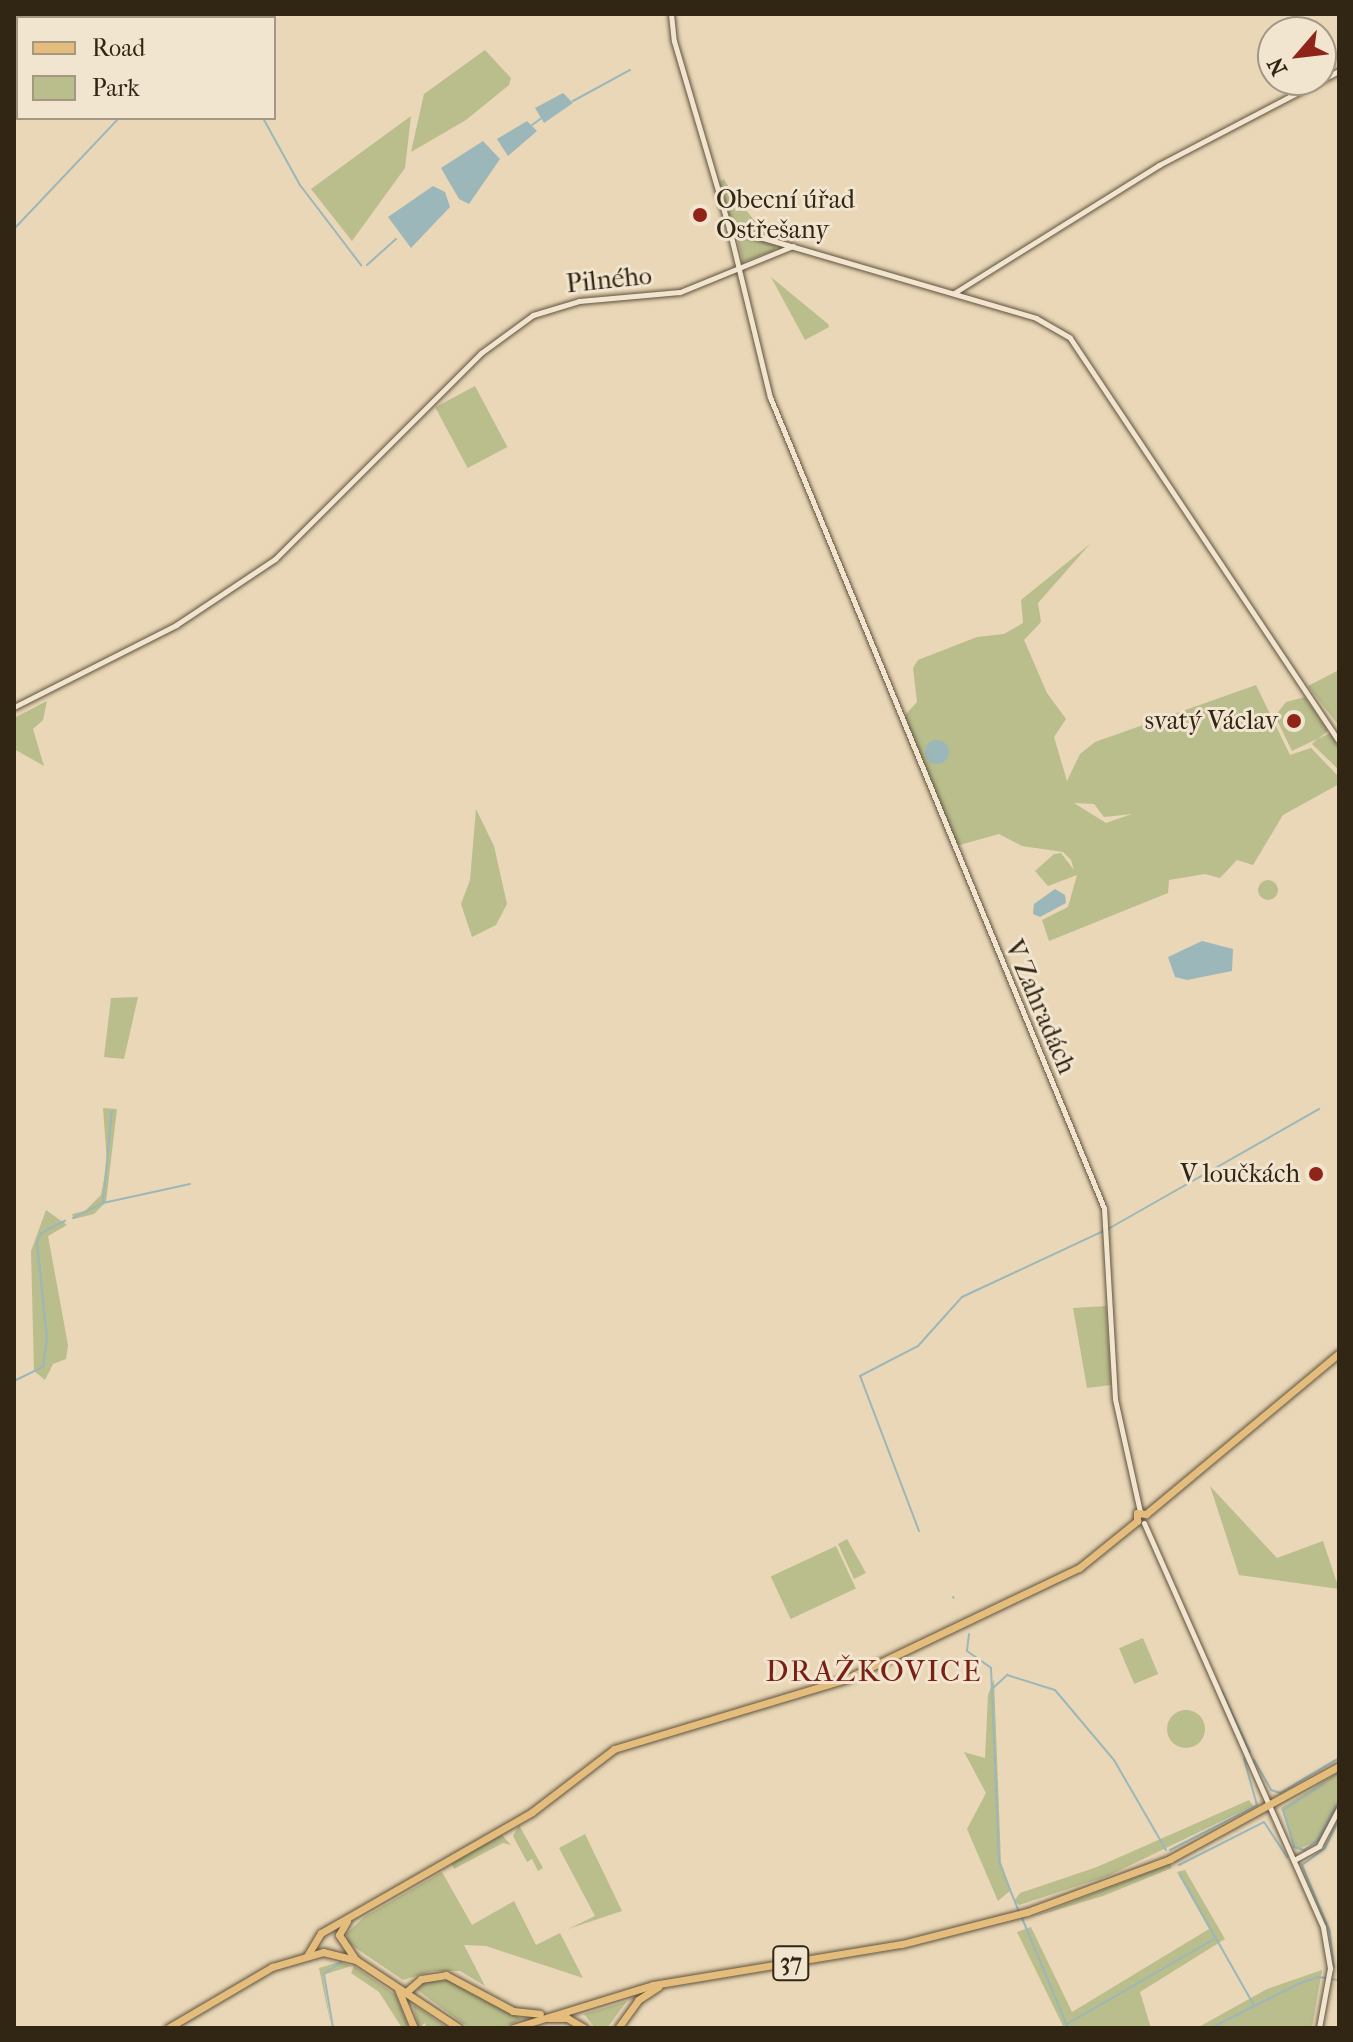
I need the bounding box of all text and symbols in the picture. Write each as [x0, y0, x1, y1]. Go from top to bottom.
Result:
legend [16, 16, 276, 120]
north arrow [1257, 16, 1337, 96]
text: Road [92, 34, 145, 62]
text: N [1262, 53, 1293, 80]
text: Park [92, 74, 140, 102]
place label: Obecní úřad Ostřešany [716, 184, 855, 246]
marker: Obecní úřad Ostřešany [691, 206, 709, 224]
street label: Pilného [565, 260, 653, 300]
place label: svatý Václav [1144, 705, 1278, 737]
marker: svatý Václav [1285, 712, 1303, 730]
street label: V Zahradách [998, 936, 1082, 1078]
place label: V loučkách [1180, 1158, 1300, 1190]
marker: V loučkách [1307, 1165, 1325, 1183]
district label: DRAŽKOVICE [765, 1654, 983, 1690]
road number: 37 [771, 1943, 811, 1983]

